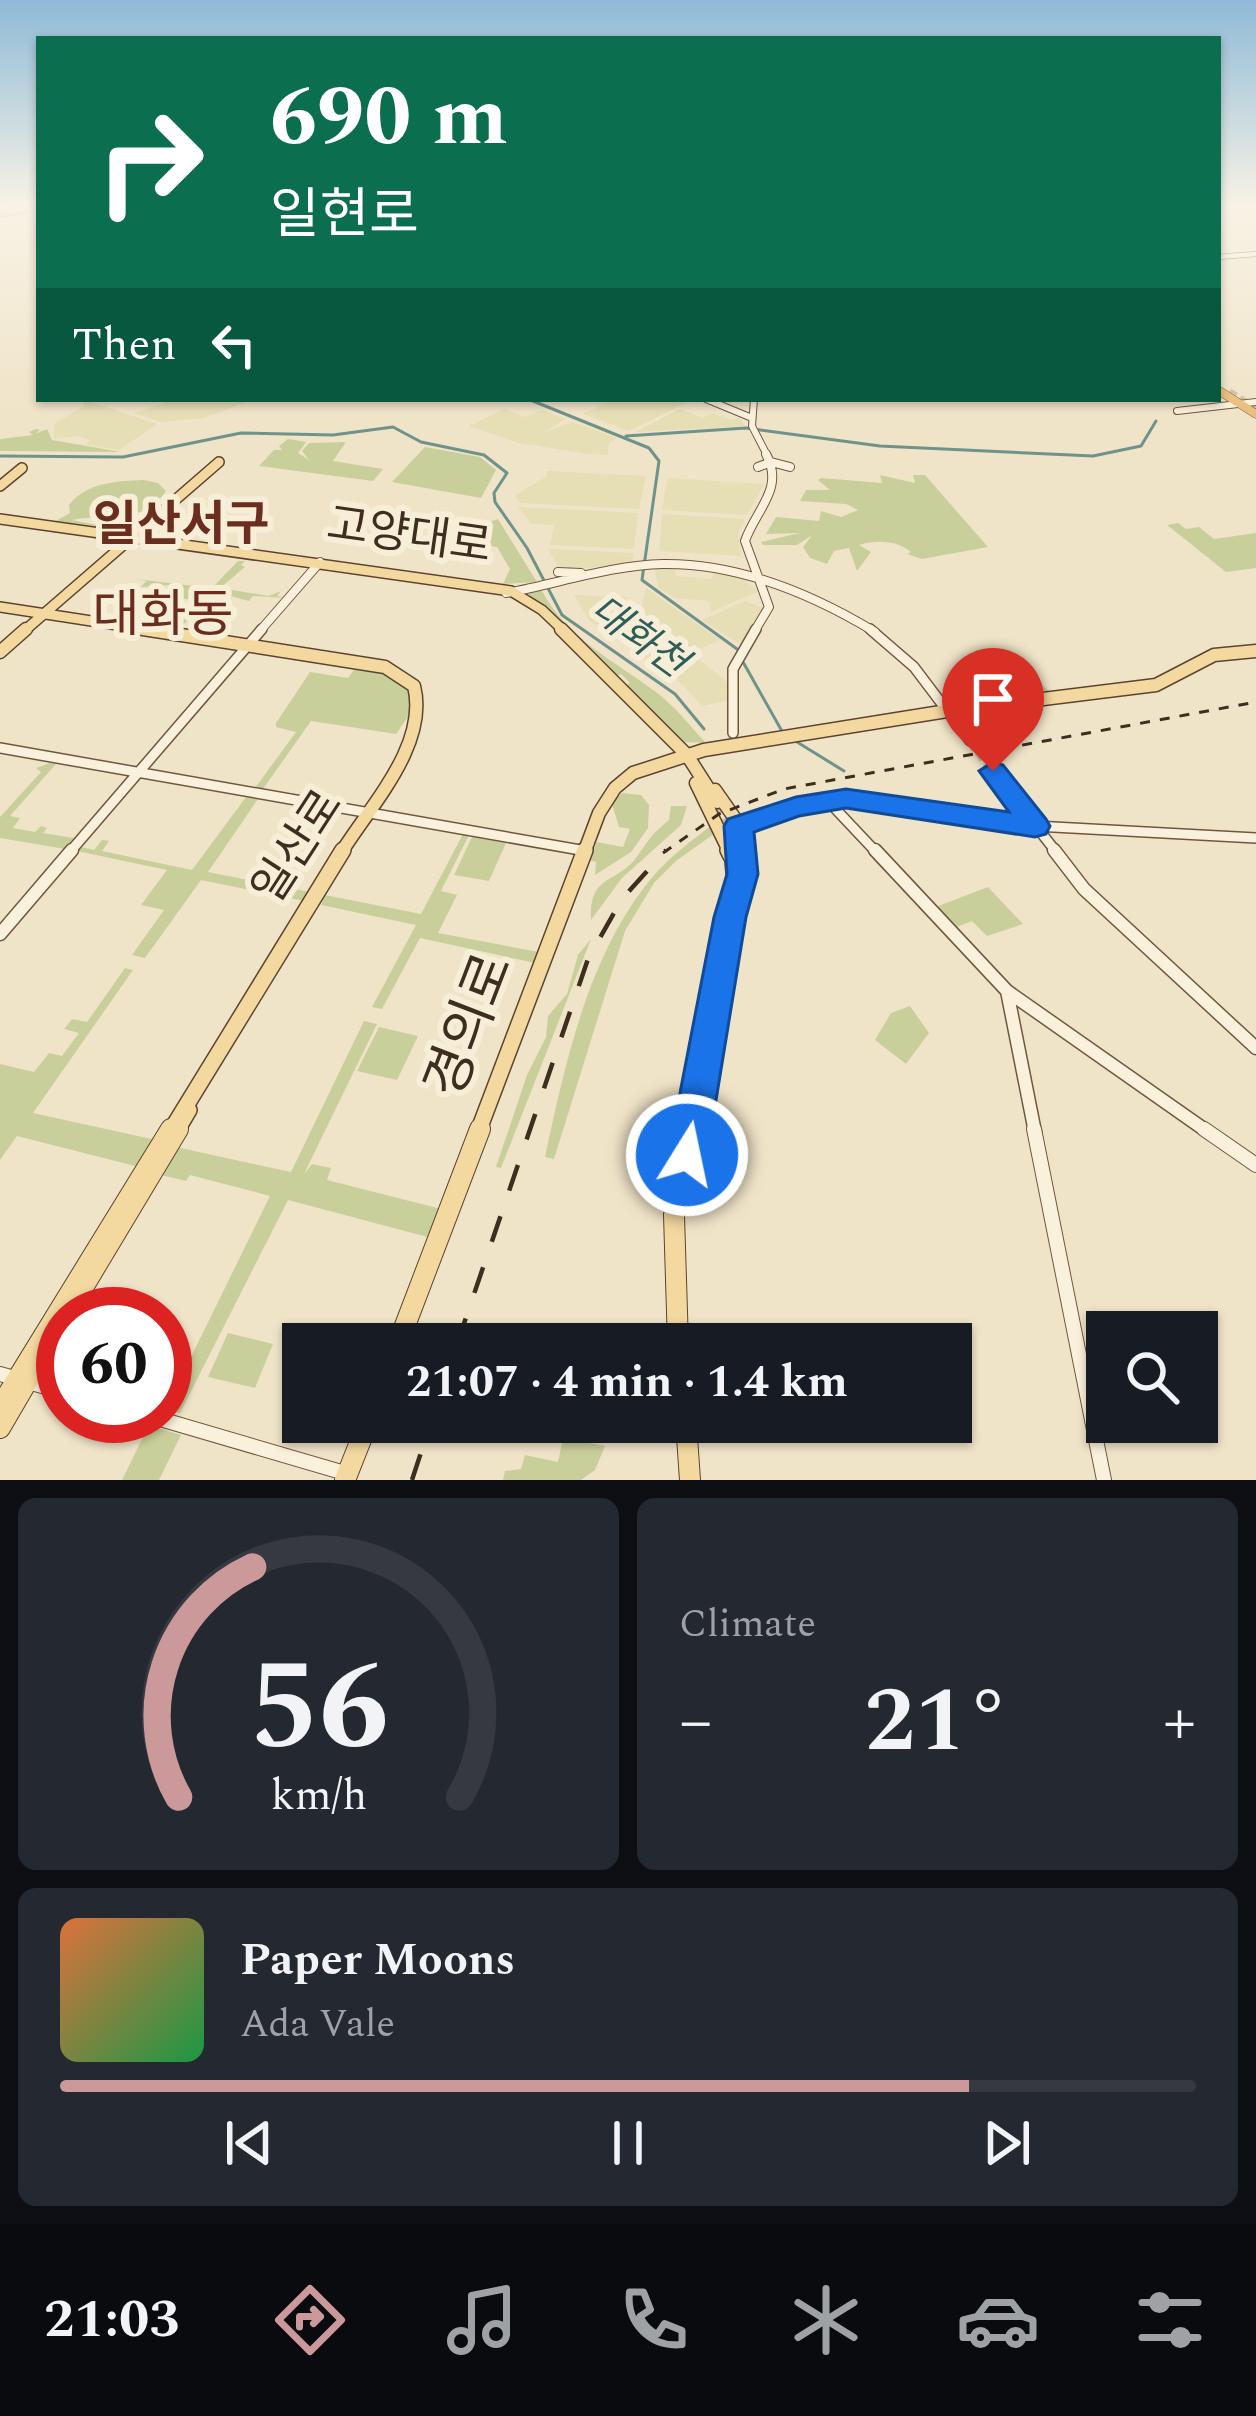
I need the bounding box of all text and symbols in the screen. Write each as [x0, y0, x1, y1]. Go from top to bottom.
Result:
text: 690 m [270, 54, 508, 182]
icon: right [72, 84, 228, 240]
text: 일현로 [270, 175, 419, 257]
text: Then [72, 311, 177, 380]
icon: left [201, 312, 267, 378]
district label: 일산서구 [93, 489, 269, 562]
street label: 고양대로 [322, 490, 496, 582]
district label: 대화동 [93, 577, 233, 655]
water label: 대화천 [577, 581, 702, 695]
pin [942, 648, 1044, 771]
icon: arrive [960, 666, 1026, 732]
street label: 일산로 [235, 776, 361, 918]
street label: 경의로 [405, 942, 535, 1110]
position arrow [624, 1092, 750, 1218]
speed limit sign: 60 [36, 1287, 192, 1443]
map controls [1086, 1311, 1218, 1443]
button: search [1086, 1311, 1218, 1443]
text: 21:07 · 4 min · 1.4 km [406, 1348, 848, 1417]
text: Climate [679, 1595, 816, 1654]
text: 56 [248, 1614, 389, 1804]
text: 21° [865, 1654, 1010, 1791]
text: − [679, 1672, 712, 1773]
text: + [1163, 1672, 1196, 1773]
text: km/h [270, 1764, 367, 1829]
text: Paper Moons [240, 1926, 515, 1995]
text: Ada Vale [240, 1995, 395, 2054]
icon: previous [216, 2110, 282, 2176]
icon: pause [595, 2110, 661, 2176]
icon: next [974, 2110, 1040, 2176]
icon: directions [268, 2278, 352, 2362]
icon: music [440, 2278, 524, 2362]
icon: phone [612, 2278, 696, 2362]
icon: climate [784, 2278, 868, 2362]
icon: car [956, 2278, 1040, 2362]
icon: filters [1128, 2278, 1212, 2362]
text: 21:03 [44, 2279, 180, 2361]

